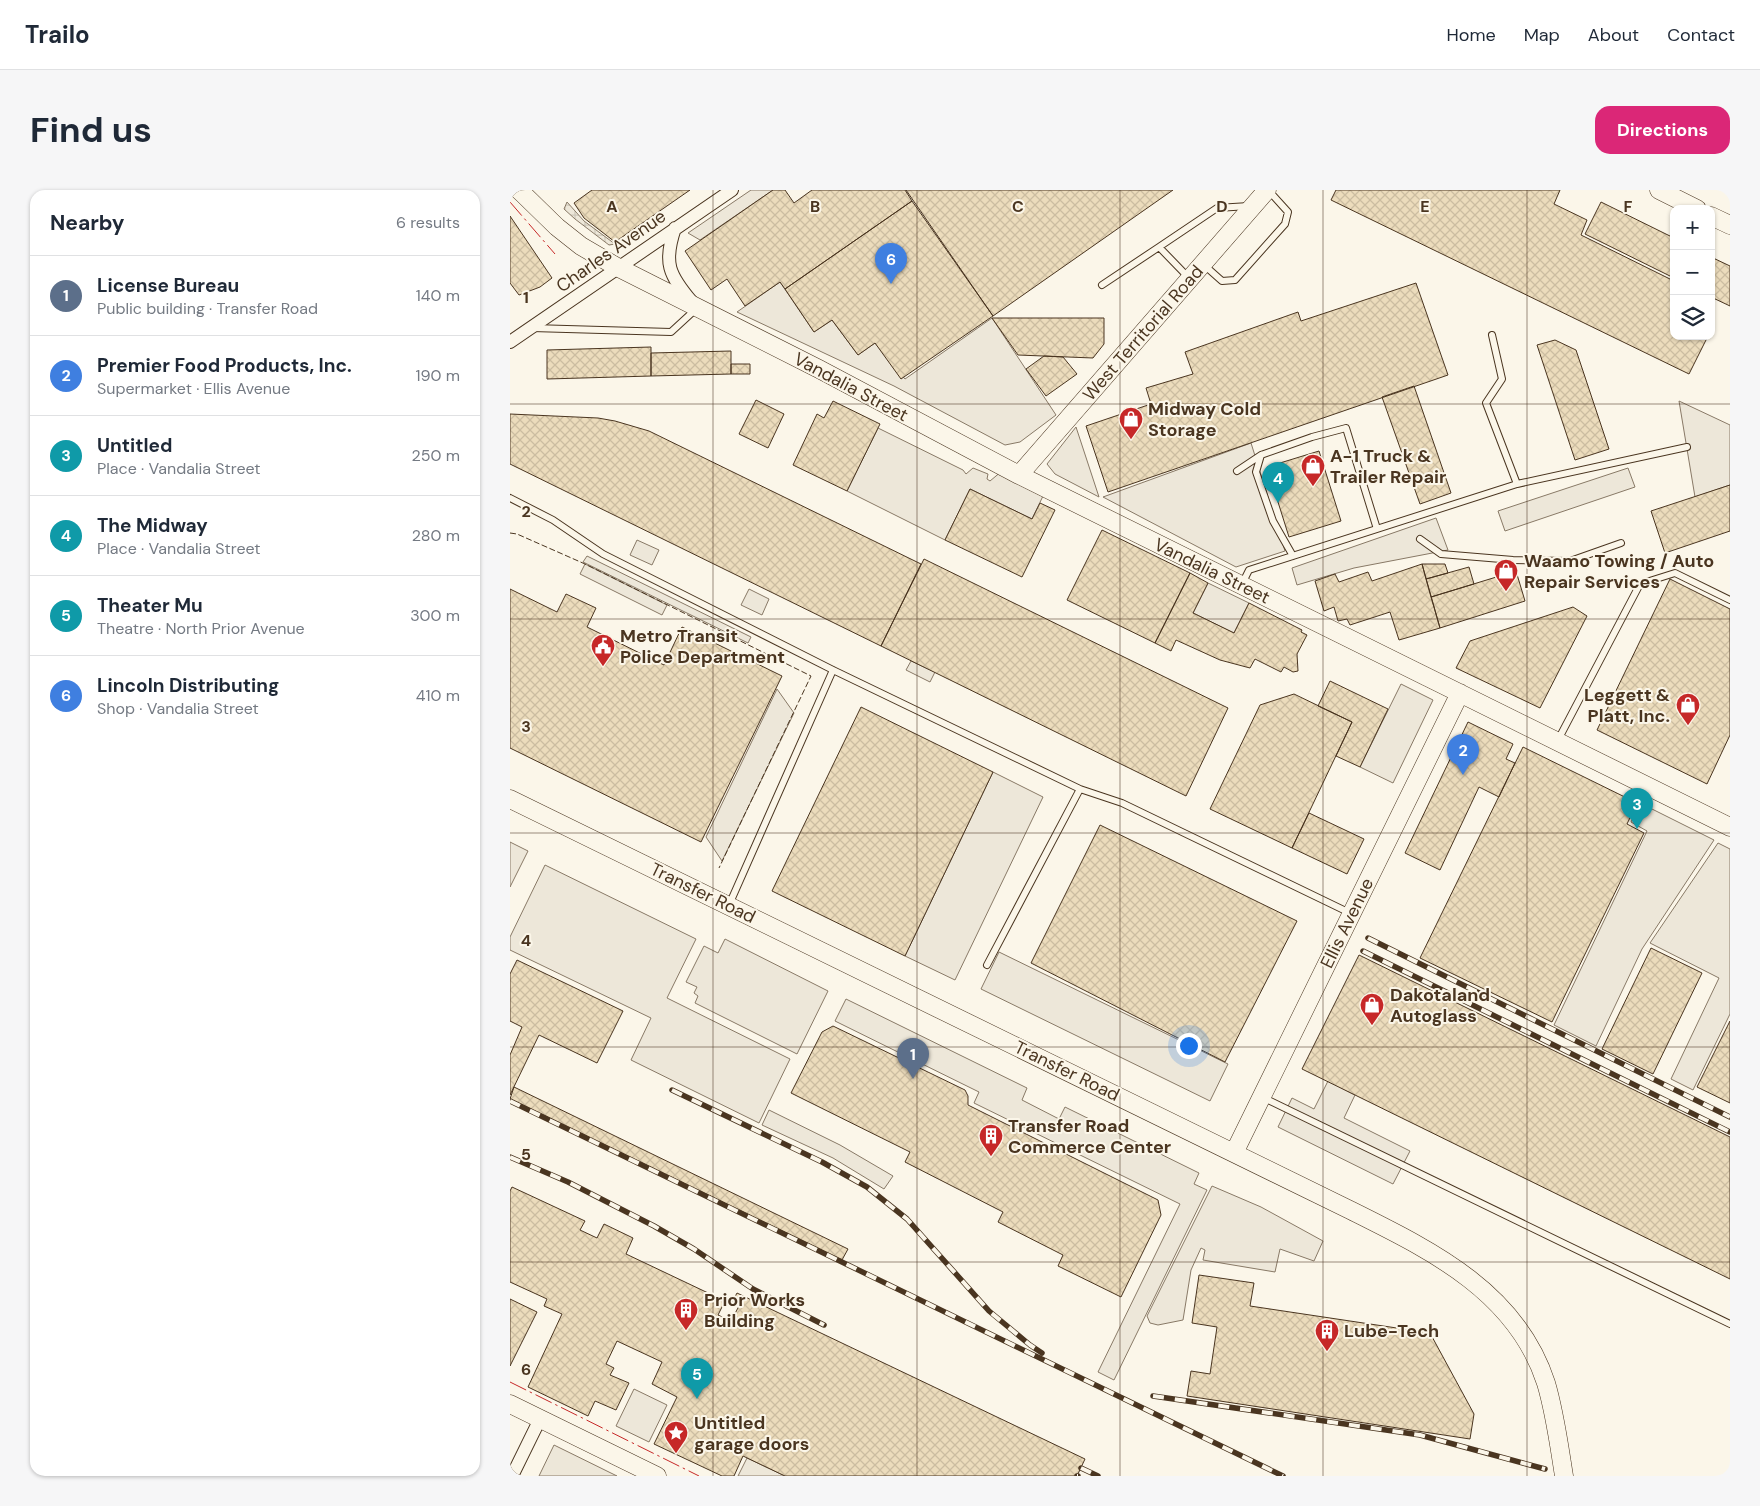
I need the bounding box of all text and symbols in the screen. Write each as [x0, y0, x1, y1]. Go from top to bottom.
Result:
text: Trailo [25, 19, 90, 50]
text: Home [1446, 23, 1496, 47]
text: Map [1524, 23, 1560, 47]
text: About [1588, 23, 1639, 47]
text: Contact [1667, 23, 1735, 47]
button: Directions [1595, 106, 1730, 154]
text: Find us [30, 107, 152, 153]
text: B [810, 196, 820, 217]
text: C [1012, 196, 1024, 217]
text: D [1216, 196, 1228, 217]
text: E [1420, 196, 1430, 217]
text: F [1624, 196, 1633, 217]
street label: Charles Avenue [552, 205, 670, 297]
map controls [1670, 205, 1715, 340]
button: + [1670, 205, 1715, 250]
text: Nearby [50, 209, 124, 237]
text: 6 results [396, 212, 460, 233]
pin: 6 [875, 243, 907, 284]
button: − [1670, 250, 1715, 295]
street label: West Territorial Road [1077, 260, 1209, 406]
text: License Bureau [97, 273, 239, 298]
text: 1 [63, 285, 69, 306]
text: 140 m [416, 285, 460, 306]
text: 1 [523, 287, 529, 308]
button: layers [1670, 295, 1715, 340]
text: Public building · Transfer Road [97, 298, 318, 319]
street label: Vandalia Street [790, 347, 912, 427]
text: Premier Food Products, Inc. [97, 353, 352, 378]
text: 2 [61, 365, 71, 386]
text: 190 m [416, 365, 460, 386]
text: Supermarket · Ellis Avenue [97, 378, 290, 399]
place label: Midway Cold Storage [1148, 397, 1261, 442]
shop icon: Midway Cold Storage [1118, 406, 1144, 440]
text: Untitled [97, 433, 172, 458]
place label: A-1 Truck & Trailer Repair [1330, 444, 1446, 489]
text: 3 [61, 445, 71, 466]
text: 250 m [412, 445, 460, 466]
shop icon: A-1 Truck & Trailer Repair [1300, 453, 1326, 487]
text: Place · Vandalia Street [97, 458, 261, 479]
pin: 4 [1262, 462, 1294, 503]
text: 2 [521, 501, 531, 522]
text: The Midway [97, 513, 208, 538]
text: 4 [61, 525, 71, 546]
text: 280 m [412, 525, 460, 546]
street label: Vandalia Street [1150, 533, 1274, 609]
text: Place · Vandalia Street [97, 538, 261, 559]
place label: Waamo Towing / Auto Repair Services [1524, 549, 1714, 594]
shop icon: Waamo Towing / Auto Repair Services [1493, 558, 1519, 592]
text: Theater Mu [97, 593, 203, 618]
text: 5 [61, 605, 71, 626]
text: 300 m [410, 605, 460, 626]
text: Theatre · North Prior Avenue [97, 618, 305, 639]
place label: Metro Transit Police Department [620, 624, 785, 669]
public building icon: Metro Transit Police Department [590, 633, 616, 667]
text: Lincoln Distributing [97, 673, 279, 698]
place label: Leggett & Platt, Inc. [1584, 683, 1670, 728]
text: 6 [61, 685, 71, 706]
text: 410 m [416, 685, 460, 706]
shop icon: Leggett & Platt, Inc. [1675, 692, 1701, 726]
text: Shop · Vandalia Street [97, 698, 259, 719]
text: 3 [521, 716, 531, 737]
pin: 2 [1447, 734, 1479, 775]
pin: 3 [1621, 788, 1653, 829]
street label: Transfer Road [646, 857, 760, 929]
street label: Ellis Avenue [1315, 874, 1379, 972]
text: 4 [521, 930, 531, 951]
place label: Dakotaland Autoglass [1390, 983, 1490, 1028]
shop icon: Dakotaland Autoglass [1359, 992, 1385, 1026]
your location [1176, 1033, 1202, 1059]
street label: Transfer Road [1010, 1035, 1124, 1107]
pin: 1 [897, 1038, 929, 1079]
place label: Transfer Road Commerce Center [1008, 1114, 1171, 1159]
building icon: Transfer Road Commerce Center [978, 1123, 1004, 1157]
text: 5 [521, 1144, 531, 1165]
place label: Prior Works Building [704, 1288, 805, 1333]
building icon: Prior Works Building [673, 1297, 699, 1331]
building icon: Lube-Tech [1314, 1318, 1340, 1352]
place label: Lube-Tech [1344, 1319, 1439, 1343]
pin: 5 [681, 1358, 713, 1399]
text: 6 [521, 1359, 531, 1380]
place label: Untitled garage doors [694, 1411, 809, 1456]
place icon: Untitled garage doors [663, 1420, 689, 1454]

